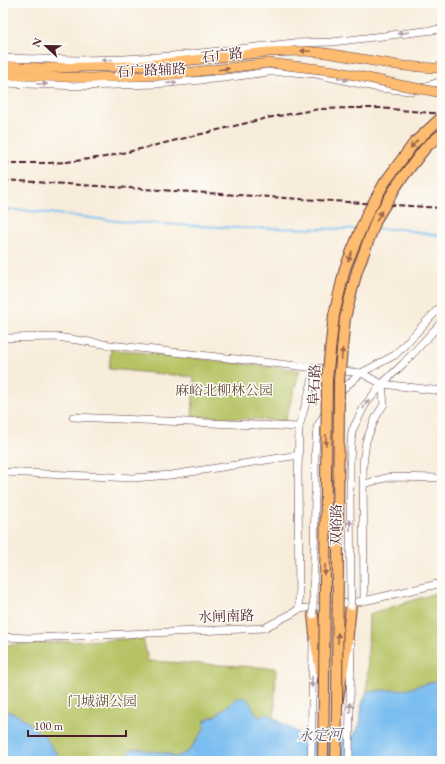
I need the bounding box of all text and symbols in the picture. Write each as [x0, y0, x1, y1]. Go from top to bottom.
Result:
north arrow [26, 26, 66, 66]
one-way arrow [397, 30, 409, 36]
text: N [29, 35, 45, 49]
street label: 石广路 [200, 44, 244, 66]
one-way arrow [300, 48, 312, 55]
one-way arrow [100, 57, 113, 63]
street label: 石广路辅路 [116, 59, 186, 81]
one-way arrow [218, 66, 230, 72]
one-way arrow [337, 77, 349, 83]
one-way arrow [166, 79, 178, 86]
one-way arrow [36, 81, 48, 88]
one-way arrow [409, 139, 419, 149]
one-way arrow [376, 211, 382, 222]
one-way arrow [347, 251, 353, 262]
one-way arrow [338, 348, 345, 361]
street label: 阜石路 [304, 364, 324, 406]
park label: 麻峪北柳林公园 [175, 381, 273, 399]
one-way arrow [363, 398, 370, 410]
one-way arrow [323, 434, 329, 447]
street label: 双峪路 [327, 504, 345, 546]
one-way arrow [347, 518, 353, 531]
one-way arrow [322, 564, 328, 577]
street label: 水闸南路 [198, 606, 254, 626]
one-way arrow [335, 631, 341, 644]
one-way arrow [309, 676, 315, 689]
park label: 门城湖公园 [67, 692, 137, 710]
one-way arrow [347, 701, 353, 714]
scale bar [28, 712, 126, 738]
text: 100 m [34, 718, 64, 734]
water label: 永定河 [297, 725, 346, 744]

